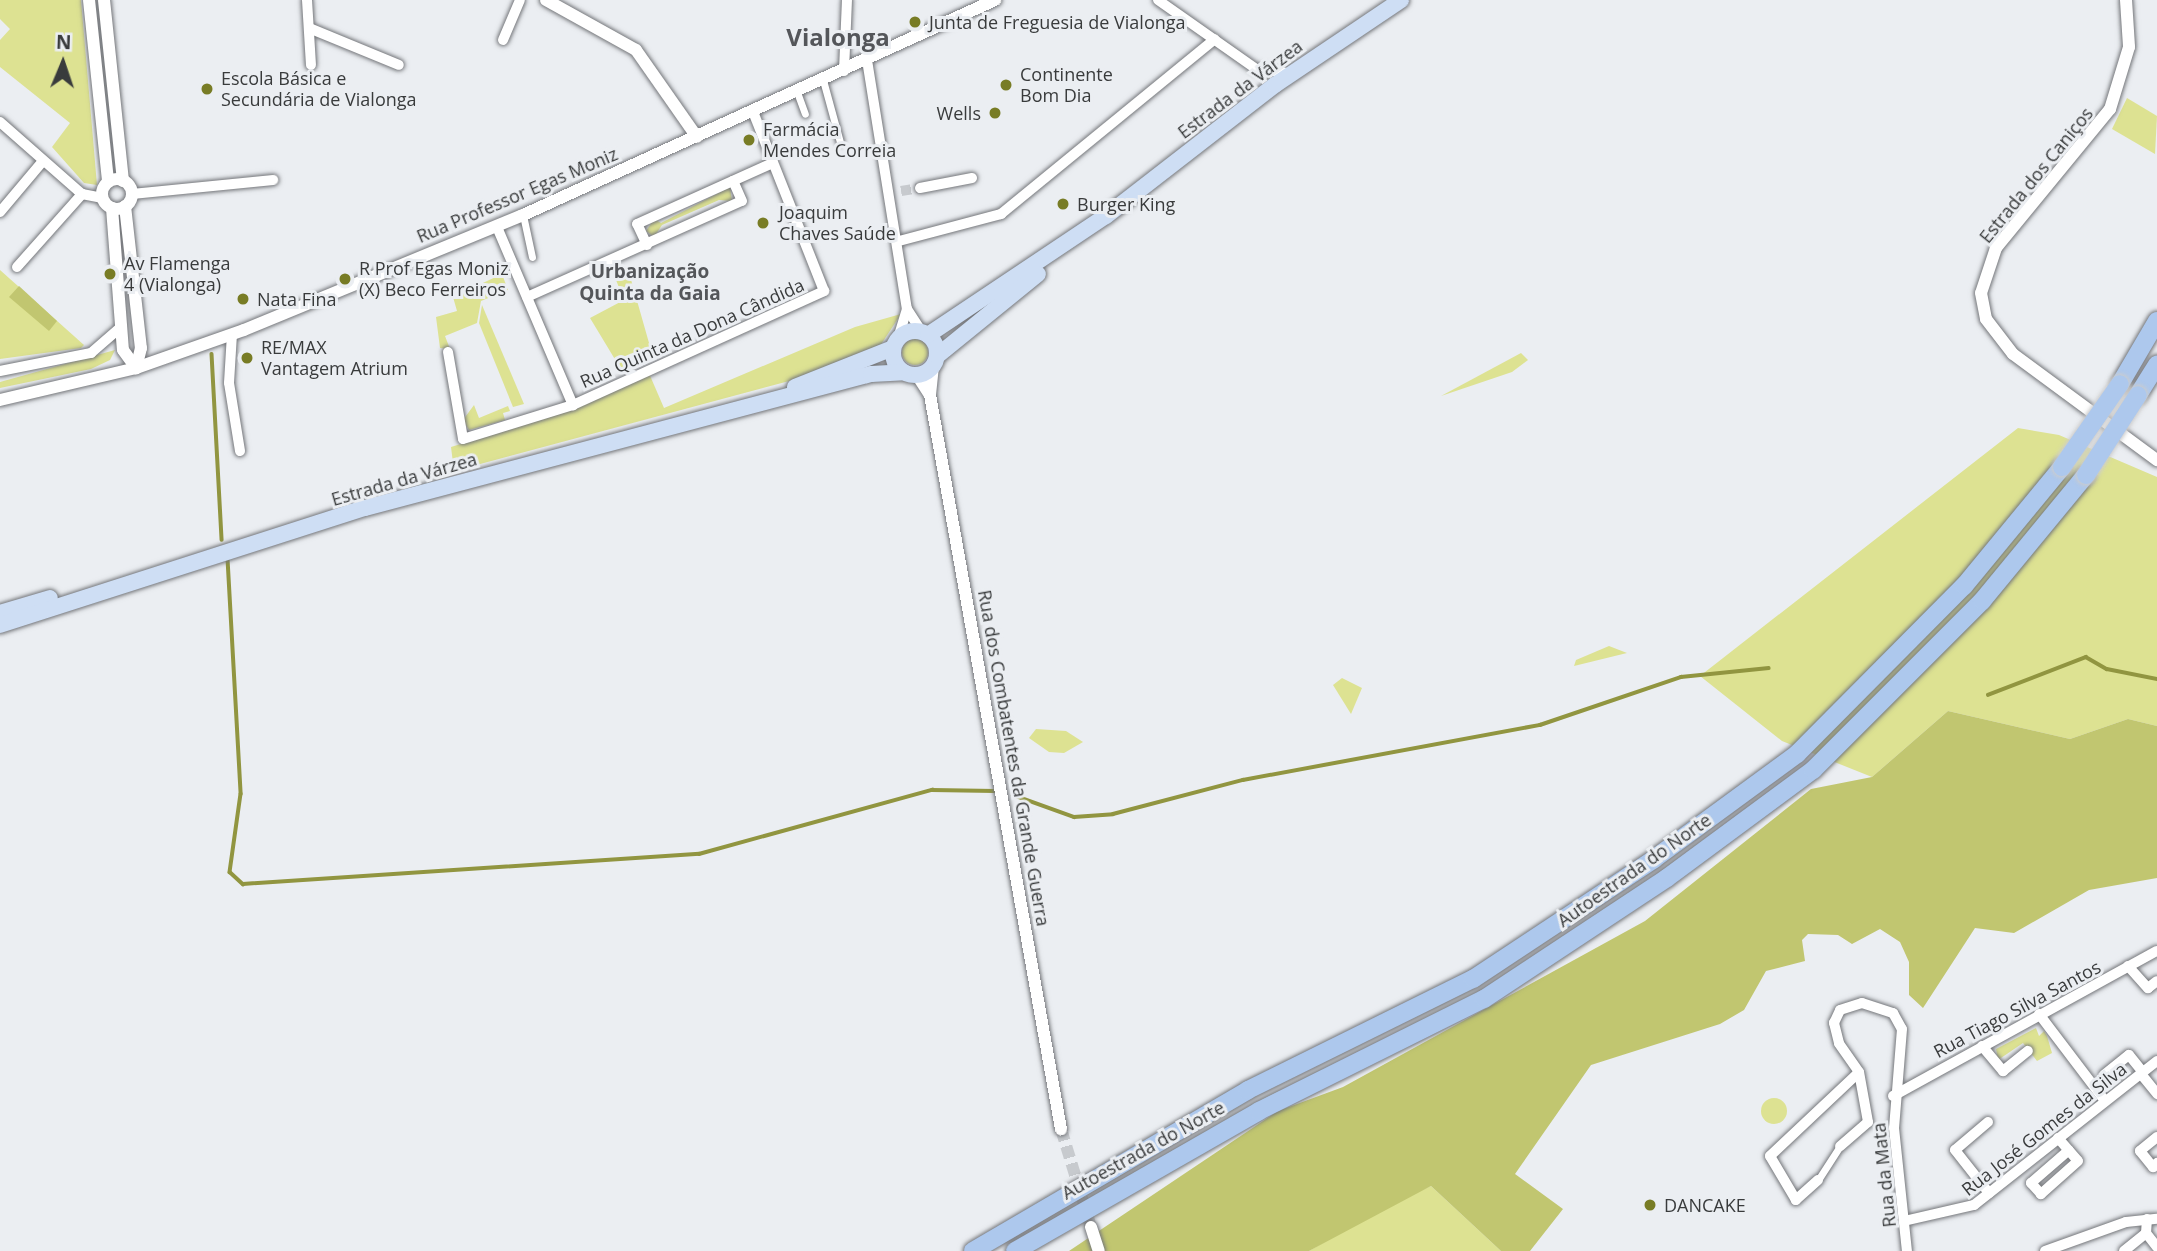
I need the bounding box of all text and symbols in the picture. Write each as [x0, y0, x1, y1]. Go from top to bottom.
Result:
place label: Junta de Freguesia de Vialonga [929, 11, 1186, 33]
marker: Junta de Freguesia de Vialonga [907, 14, 923, 30]
district label: Vialonga [786, 23, 890, 51]
north arrow [28, 28, 98, 98]
text: N [56, 29, 72, 55]
street label: Estrada da Várzea [1173, 35, 1307, 143]
place label: Continente Bom Dia [1020, 64, 1113, 106]
place label: Escola Básica e Secundária de Vialonga [221, 68, 417, 110]
marker: Continente Bom Dia [998, 77, 1014, 93]
marker: Escola Básica e Secundária de Vialonga [199, 81, 215, 97]
place label: Wells [937, 102, 981, 124]
street label: Estrada dos Caniços [1975, 103, 2097, 247]
marker: Wells [987, 105, 1003, 121]
place label: Farmácia Mendes Correia [763, 119, 896, 162]
marker: Farmácia Mendes Correia [741, 132, 757, 148]
street label: Rua Professor Egas Moniz [413, 143, 621, 247]
place label: Burger King [1077, 193, 1175, 215]
marker: Burger King [1055, 196, 1071, 212]
place label: Joaquim Chaves Saúde [779, 202, 896, 244]
marker: Joaquim Chaves Saúde [753, 213, 773, 233]
place label: Av Flamenga 4 (Vialonga) [124, 253, 230, 296]
place label: R Prof Egas Moniz (X) Beco Ferreiros [359, 258, 509, 300]
district label: Urbanização Quinta da Gaia [579, 261, 721, 305]
marker: Av Flamenga 4 (Vialonga) [102, 266, 118, 282]
marker: R Prof Egas Moniz (X) Beco Ferreiros [337, 271, 353, 287]
street label: Rua Quinta da Dona Cândida [577, 274, 807, 392]
place label: Nata Fina [257, 288, 337, 310]
marker: Nata Fina [235, 291, 251, 307]
place label: RE/MAX Vantagem Atrium [261, 337, 408, 380]
marker: RE/MAX Vantagem Atrium [239, 350, 255, 366]
street label: Estrada da Várzea [329, 448, 479, 510]
street label: Rua dos Combatentes da Grande Guerra [974, 588, 1054, 928]
street label: Autoestrada do Norte [1553, 809, 1715, 931]
street label: Rua Tiago Silva Santos [1930, 956, 2104, 1062]
street label: Rua José Gomes da Silva [1957, 1058, 2131, 1200]
street label: Autoestrada do Norte [1058, 1096, 1228, 1204]
street label: Rua da Mata [1868, 1122, 1900, 1228]
place label: DANCAKE [1664, 1194, 1746, 1216]
marker: DANCAKE [1642, 1197, 1658, 1213]

